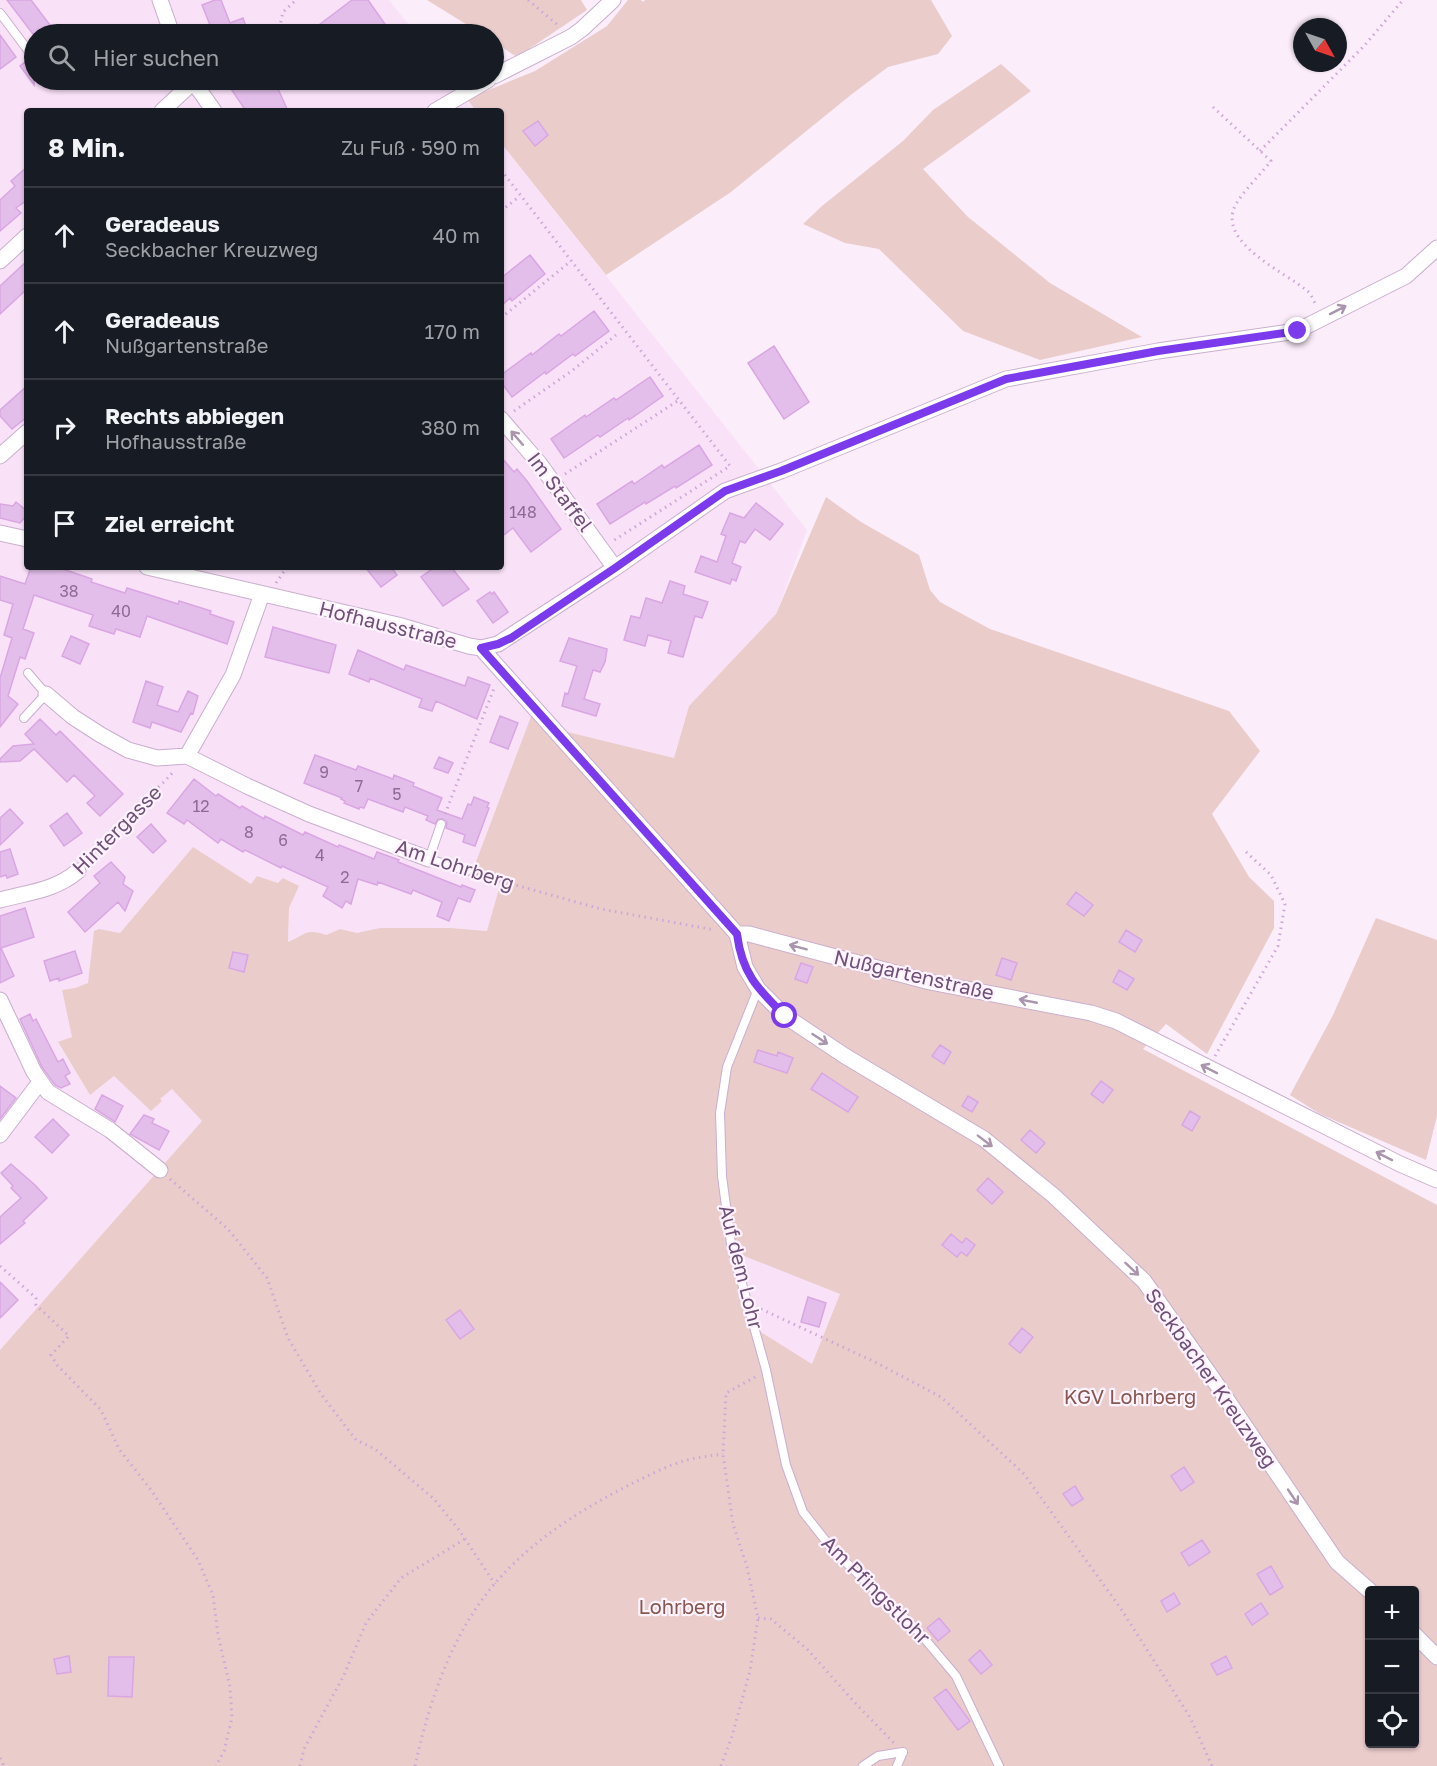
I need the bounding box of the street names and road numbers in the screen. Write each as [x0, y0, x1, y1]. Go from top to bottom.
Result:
street label: Im Staffel [523, 447, 598, 536]
street label: Hofhausstraße [317, 595, 460, 653]
street label: Hintergasse [67, 780, 166, 879]
street label: Am Lohrberg [393, 834, 518, 894]
street label: Nußgartenstraße [832, 944, 996, 1004]
street label: Auf dem Lohr [715, 1202, 769, 1332]
street label: Seckbacher Kreuzweg [1141, 1283, 1283, 1472]
street label: Am Pfingstlohr [817, 1530, 936, 1649]

